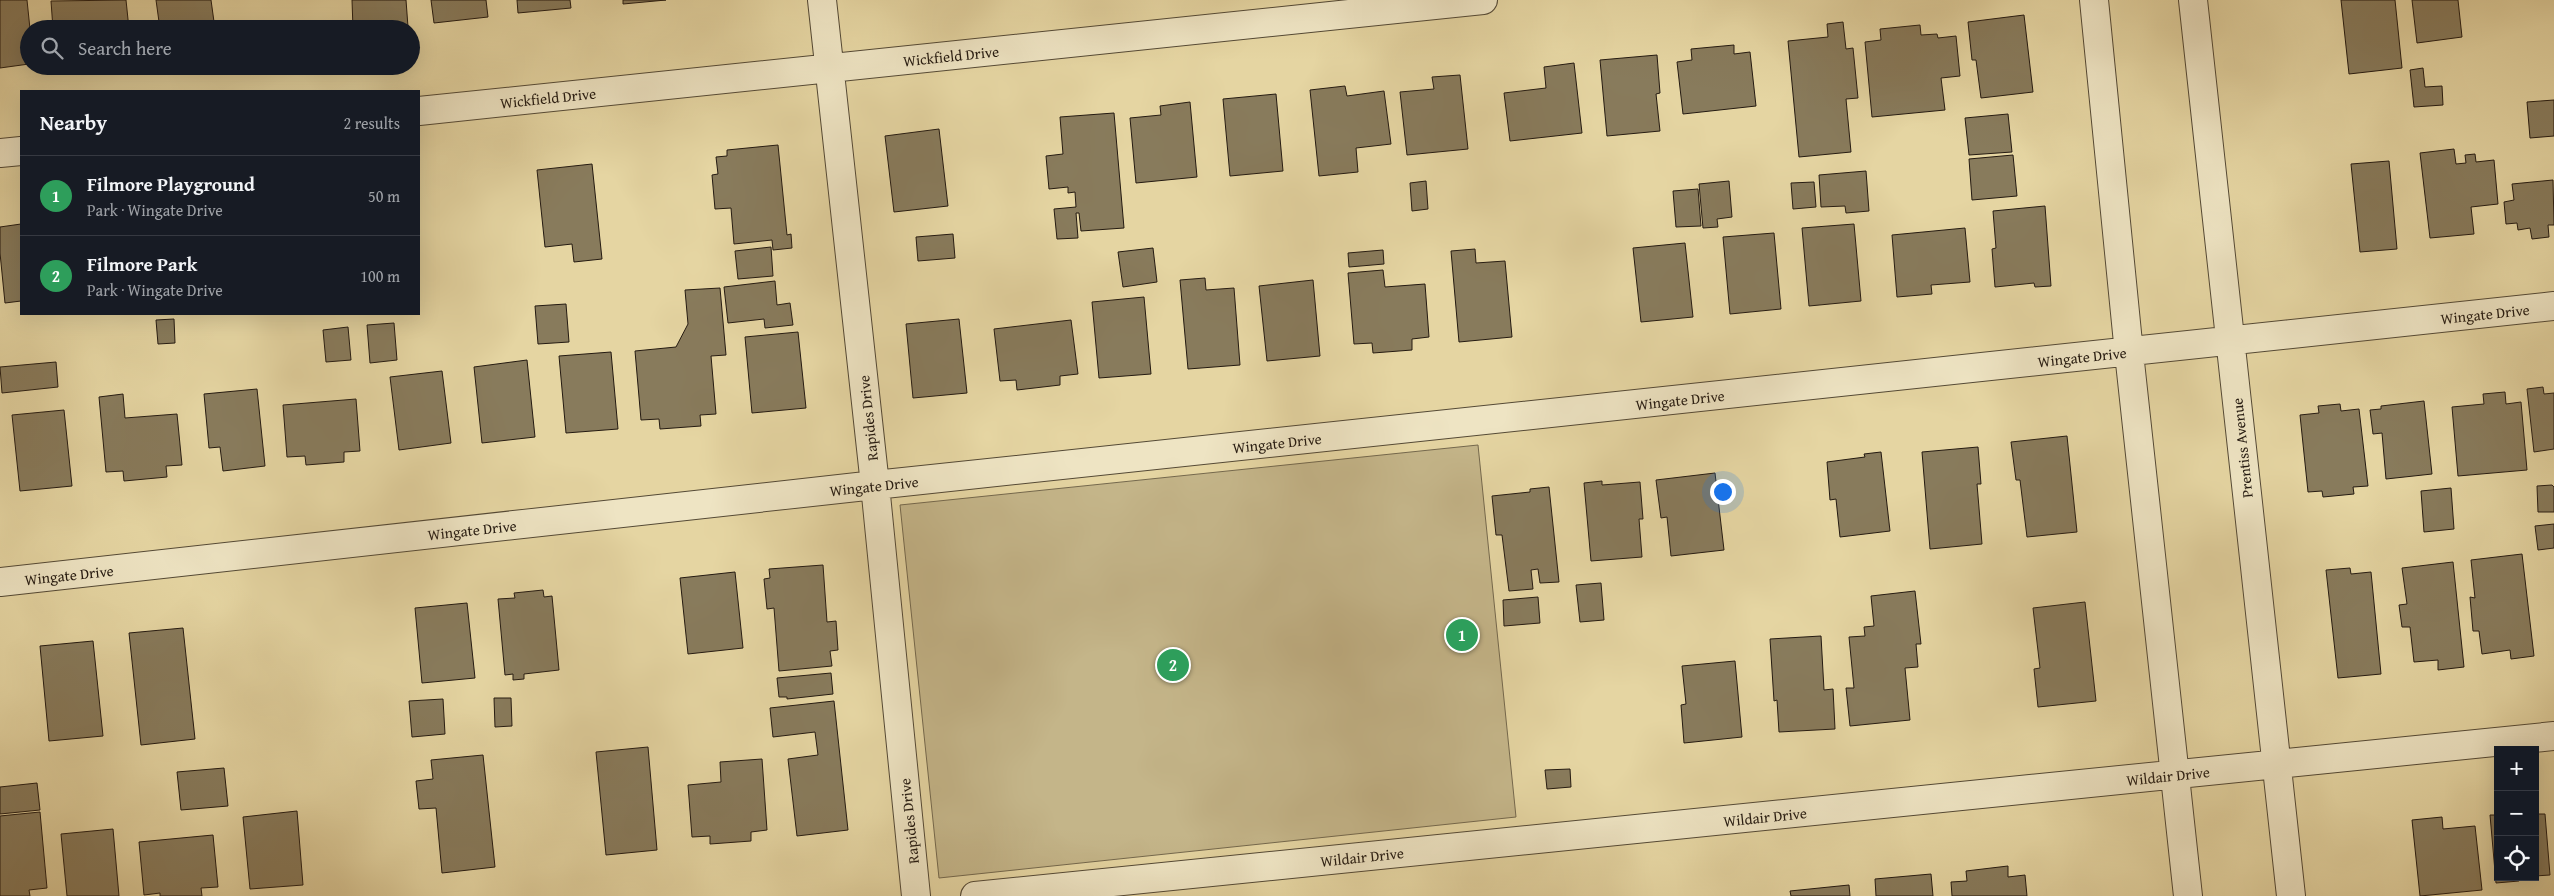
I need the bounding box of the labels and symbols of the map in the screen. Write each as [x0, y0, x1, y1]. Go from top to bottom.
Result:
street label: Wickfield Drive [902, 41, 1000, 71]
street label: Wickfield Drive [499, 83, 597, 113]
street label: Wingate Drive [2440, 299, 2530, 329]
street label: Wingate Drive [2037, 342, 2127, 372]
street label: Rapides Drive [853, 374, 883, 462]
street label: Wingate Drive [1635, 385, 1725, 415]
street label: Prentiss Avenue [2226, 397, 2258, 499]
street label: Wingate Drive [1232, 428, 1322, 458]
street label: Wingate Drive [829, 471, 919, 501]
your location [1710, 479, 1736, 505]
street label: Wingate Drive [427, 515, 517, 545]
street label: Wingate Drive [24, 560, 114, 590]
pin: 1 [1446, 616, 1478, 654]
pin: 2 [1157, 646, 1189, 684]
street label: Wildair Drive [2125, 761, 2211, 791]
street label: Rapides Drive [894, 777, 924, 865]
street label: Wildair Drive [1722, 802, 1808, 832]
street label: Wildair Drive [1319, 842, 1405, 872]

